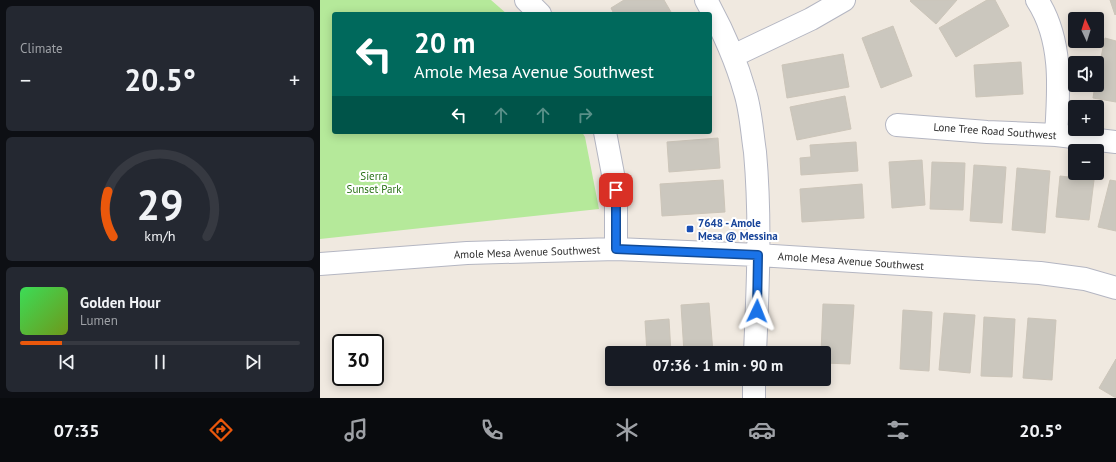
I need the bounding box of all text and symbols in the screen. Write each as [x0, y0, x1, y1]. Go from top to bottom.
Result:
north arrow [1068, 12, 1104, 48]
map controls [1068, 12, 1104, 180]
text: 20 m [414, 24, 475, 61]
icon: left [348, 28, 400, 80]
text: Climate [20, 40, 63, 57]
button: sound [1068, 56, 1104, 92]
text: 20.5° [124, 60, 196, 99]
text: Amole Mesa Avenue Southwest [414, 60, 654, 83]
text: − [20, 66, 31, 94]
text: + [289, 66, 300, 94]
button: + [1068, 100, 1104, 136]
icon: left [448, 104, 470, 126]
icon: ahead [490, 104, 512, 126]
icon: ahead [532, 104, 554, 126]
icon: right [574, 104, 596, 126]
street label: Lone Tree Road Southwest [933, 120, 1057, 142]
button: − [1068, 144, 1104, 180]
park label: Sierra Sunset Park [347, 169, 402, 196]
pin [599, 173, 633, 207]
text: 29 [136, 178, 184, 231]
icon: arrive [605, 179, 627, 201]
place label: 7648 - Amole Mesa @ Messina [698, 216, 778, 243]
marker: 7648 - Amole Mesa @ Messina [685, 224, 695, 234]
text: km/h [144, 226, 176, 245]
street label: Amole Mesa Avenue Southwest [454, 242, 601, 262]
street label: Amole Mesa Avenue Southwest [777, 249, 925, 273]
position arrow [736, 290, 778, 332]
text: Golden Hour [80, 293, 160, 312]
text: Lumen [80, 312, 118, 329]
speed limit sign: 30 [332, 334, 384, 386]
icon: previous [56, 351, 78, 373]
icon: pause [149, 351, 171, 373]
icon: next [242, 351, 264, 373]
text: 07:36 · 1 min · 90 m [653, 356, 783, 375]
icon: directions [207, 416, 235, 444]
icon: music [342, 416, 370, 444]
icon: phone [478, 416, 506, 444]
icon: climate [613, 416, 641, 444]
icon: car [748, 416, 776, 444]
icon: filters [884, 416, 912, 444]
text: 07:35 [54, 419, 99, 442]
text: 20.5° [1019, 419, 1062, 442]

